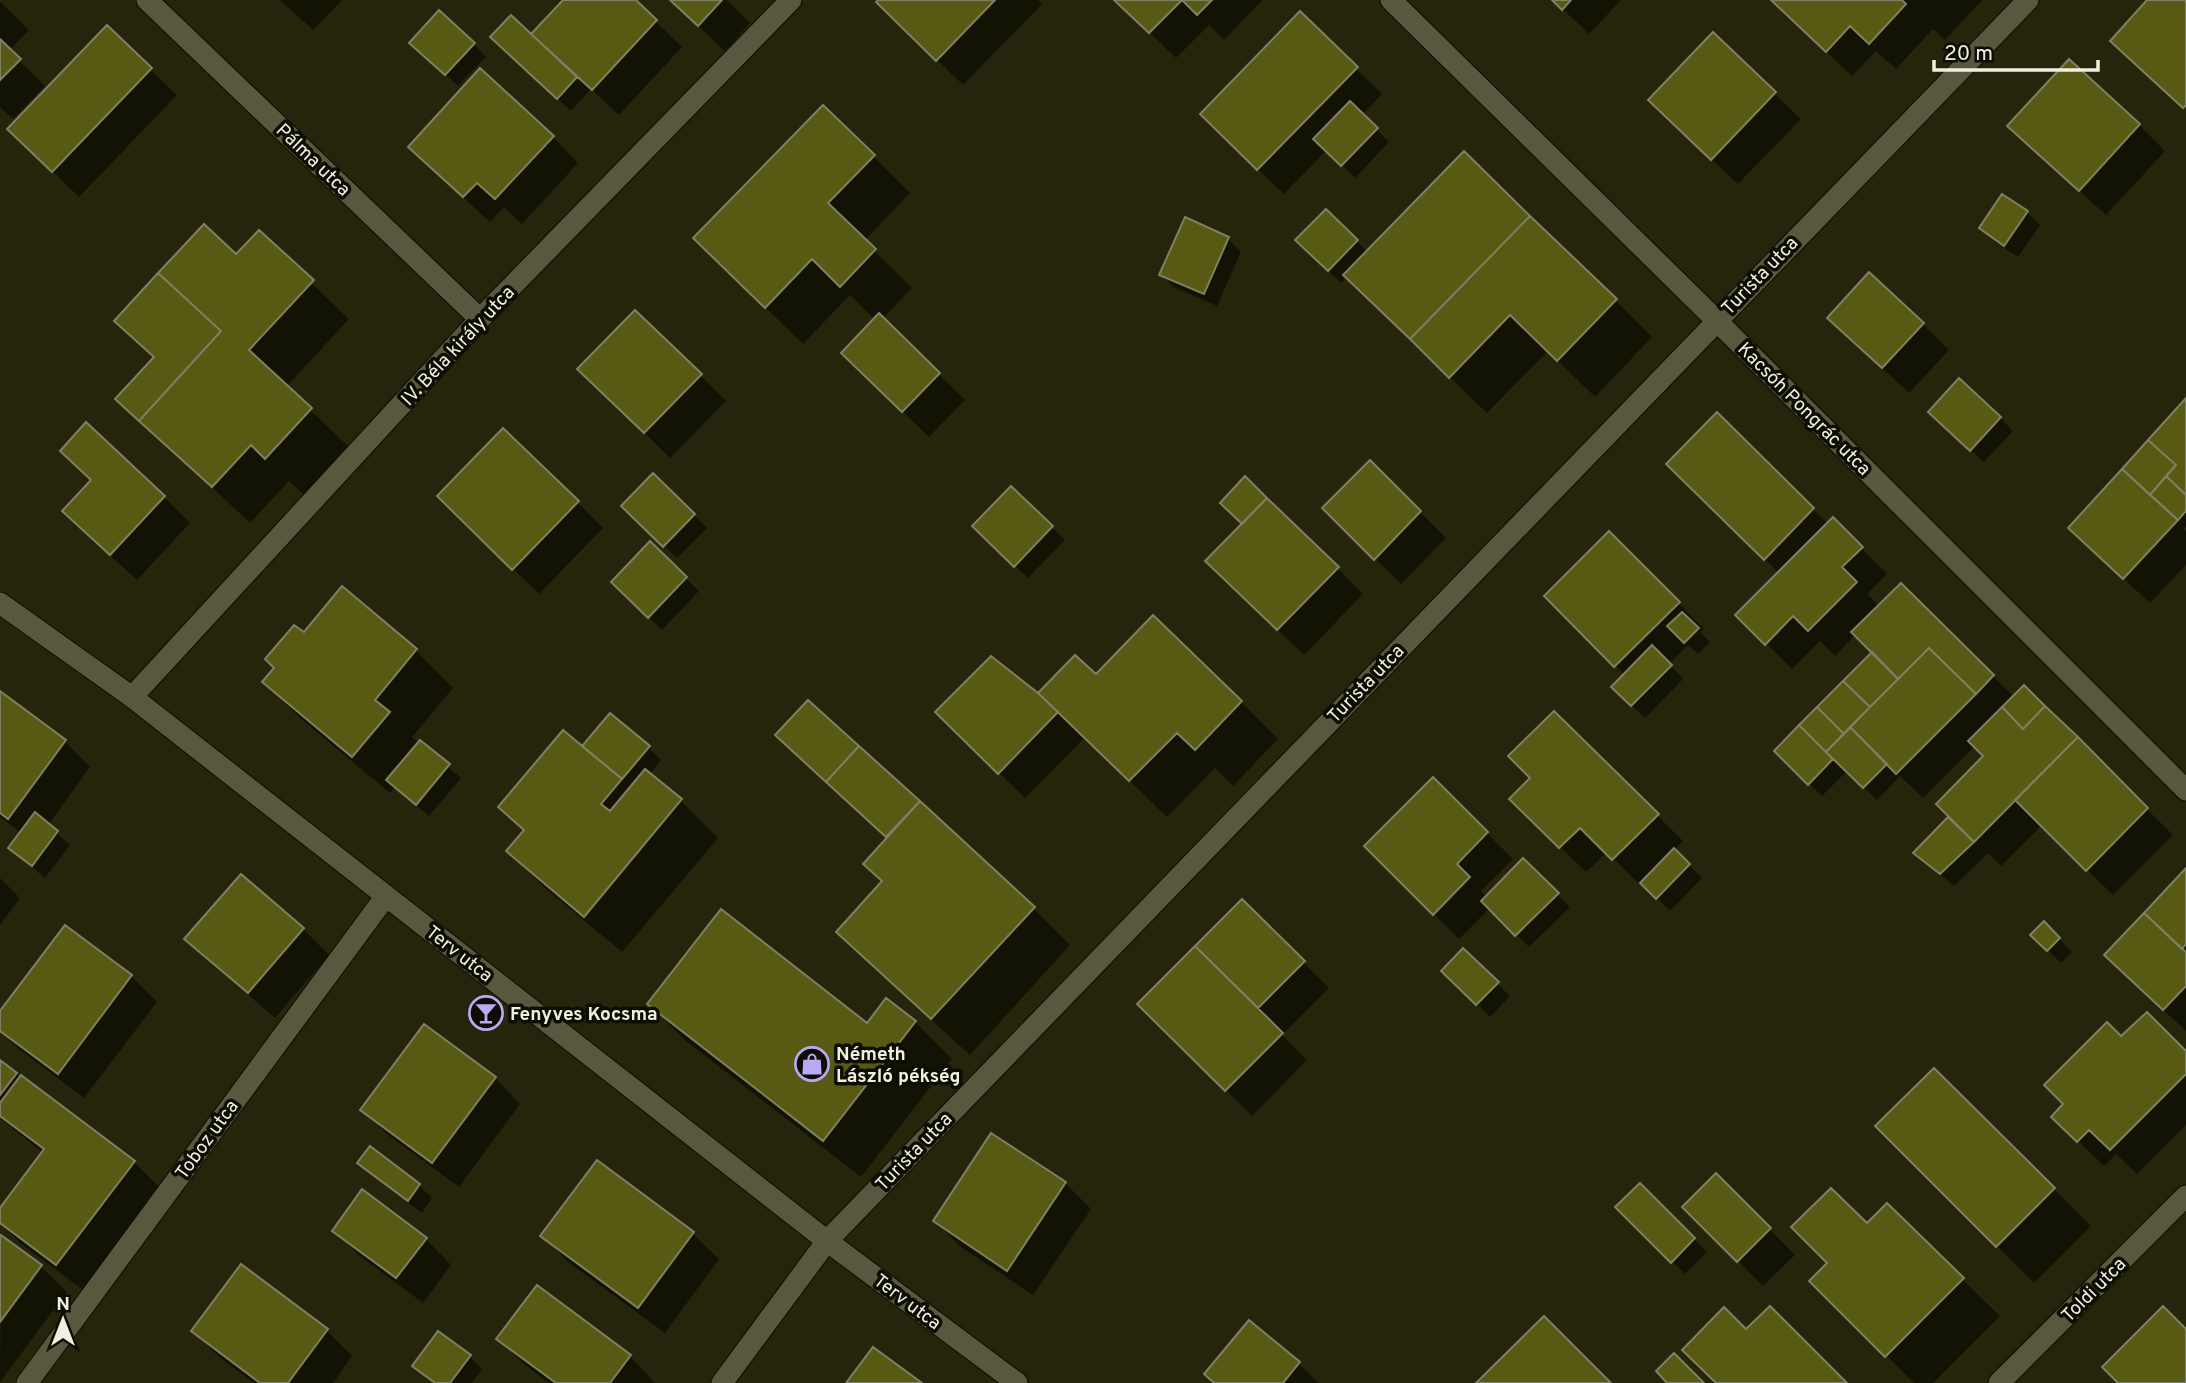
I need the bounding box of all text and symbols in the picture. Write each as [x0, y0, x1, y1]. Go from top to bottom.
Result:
scale bar [1934, 28, 2098, 72]
text: 20 m [1944, 41, 1993, 68]
street label: Pálma utca [270, 119, 355, 202]
street label: Turista utca [1717, 232, 1804, 321]
street label: IV. Béla király utca [397, 281, 520, 411]
street label: Kacsóh Pongrác utca [1732, 338, 1875, 481]
street label: Turista utca [1323, 640, 1410, 729]
street label: Terv utca [420, 921, 497, 988]
bar icon: Fenyves Kocsma [467, 994, 505, 1032]
place label: Fenyves Kocsma [510, 1003, 658, 1027]
place label: Németh László pékség [836, 1043, 960, 1089]
shop icon: Németh László pékség [793, 1045, 831, 1083]
street label: Toboz utca [171, 1096, 244, 1185]
street label: Turista utca [871, 1108, 958, 1197]
street label: Toldi utca [2057, 1253, 2132, 1328]
street label: Terv utca [868, 1269, 945, 1336]
north arrow [28, 1285, 98, 1355]
text: N [56, 1293, 70, 1317]

